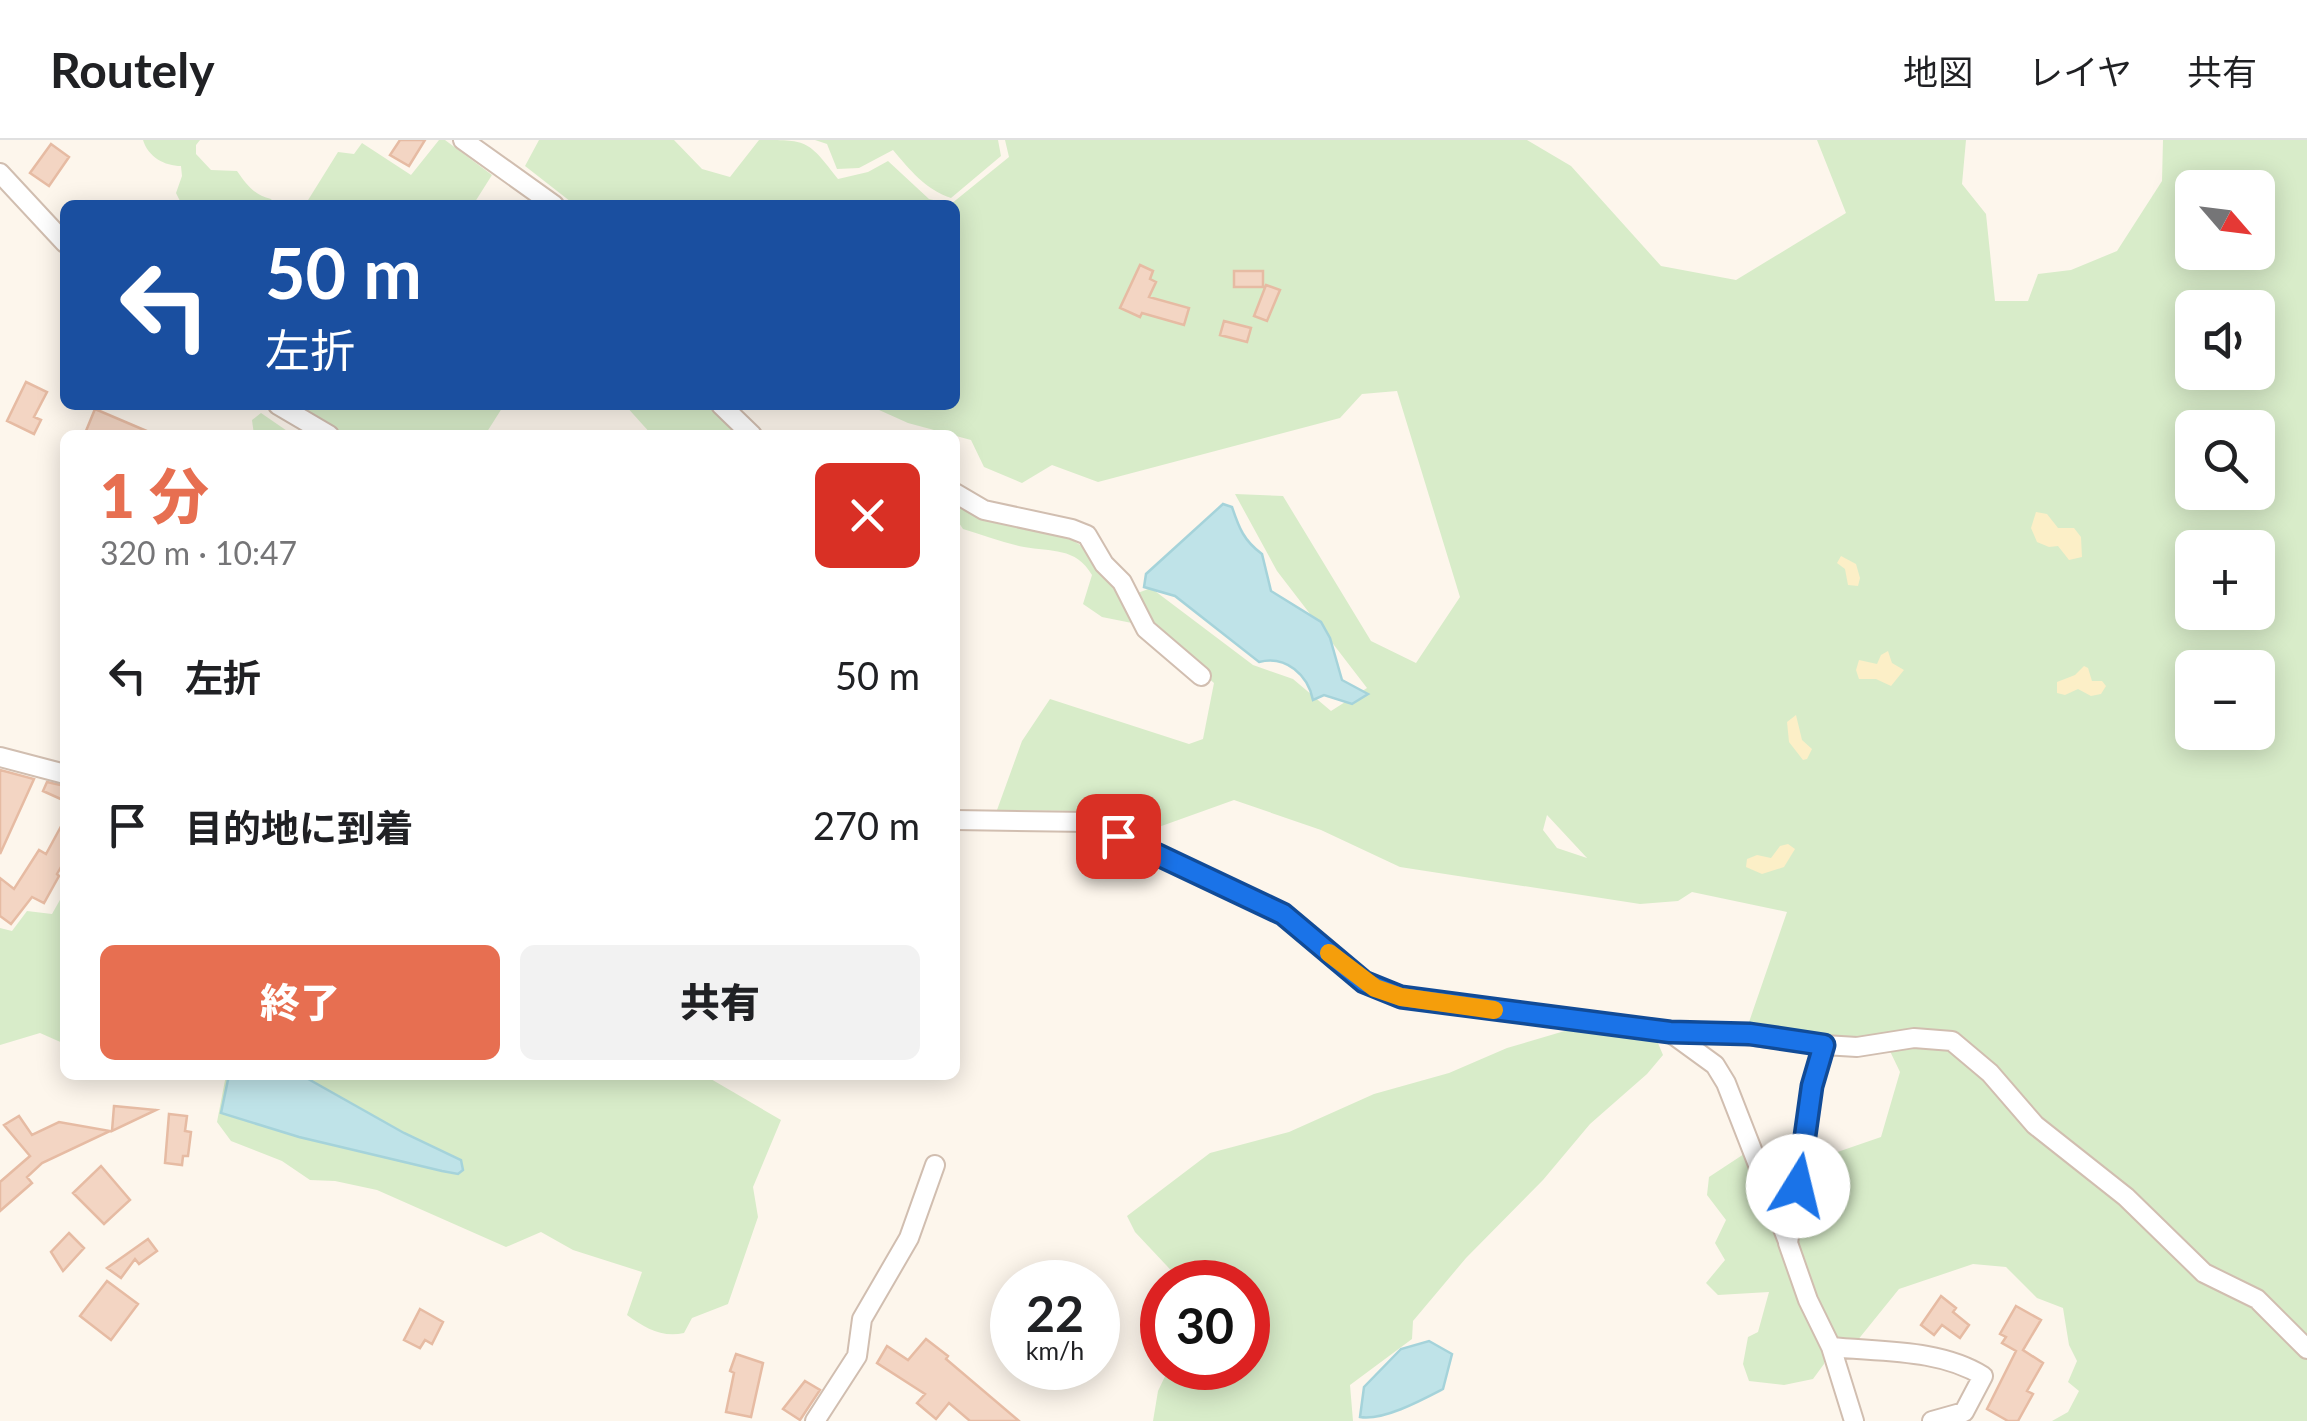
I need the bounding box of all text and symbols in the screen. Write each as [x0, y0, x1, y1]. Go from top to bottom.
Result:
text: Routely [50, 41, 214, 98]
text: 地図 [1903, 50, 1973, 92]
text: レイヤ [2028, 50, 2132, 92]
text: 共有 [2187, 50, 2257, 92]
north arrow [2175, 170, 2275, 270]
map controls [2175, 170, 2275, 750]
text: 50 m [265, 230, 422, 314]
icon: left [100, 240, 230, 370]
button: sound [2175, 290, 2275, 390]
text: 左折 [265, 323, 355, 377]
button: search [2175, 410, 2275, 510]
text: 1 分 [100, 459, 209, 531]
button: close [815, 463, 920, 568]
button: + [2175, 530, 2275, 630]
text: 320 m · 10:47 [100, 533, 297, 572]
icon: left [100, 648, 155, 703]
button: − [2175, 650, 2275, 750]
text: 50 m [835, 652, 920, 698]
text: 左折 [185, 654, 261, 700]
pin [1076, 794, 1161, 879]
icon: arrive [100, 798, 155, 853]
text: 270 m [813, 802, 920, 848]
text: 目的地に到着 [185, 804, 413, 850]
icon: arrive [1091, 809, 1146, 864]
button: 終了 [100, 945, 500, 1060]
button: 共有 [520, 945, 920, 1060]
position arrow [1746, 1134, 1850, 1238]
speed limit sign: 30 [1140, 1260, 1270, 1390]
text: 22 [1026, 1283, 1084, 1343]
text: km/h [1026, 1335, 1084, 1365]

